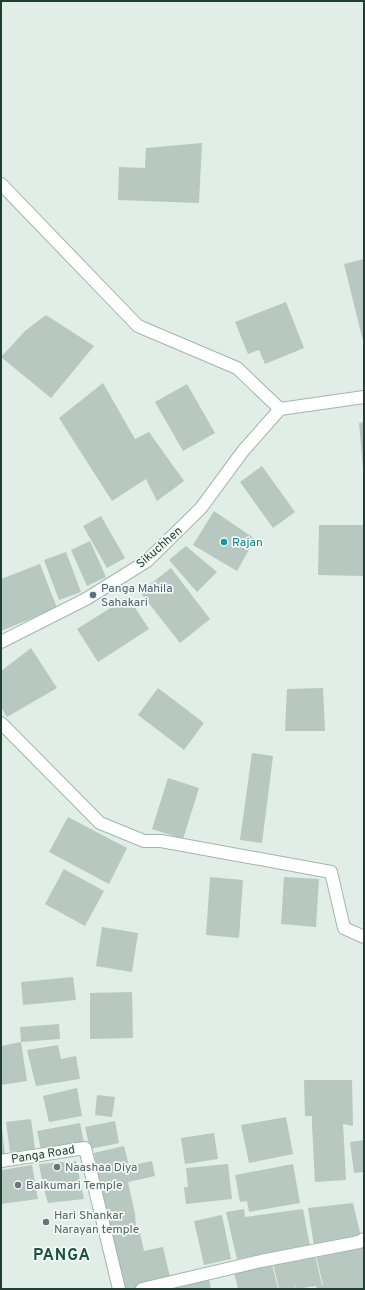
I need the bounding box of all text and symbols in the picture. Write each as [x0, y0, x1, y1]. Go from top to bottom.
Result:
street label: Sikuchhen [133, 523, 186, 572]
place label: Rajan [232, 535, 263, 551]
marker: Rajan [219, 537, 229, 547]
place label: Panga Mahila Sahakari [101, 581, 173, 611]
marker: Panga Mahila Sahakari [88, 590, 98, 600]
street label: Panga Road [10, 1142, 76, 1168]
place label: Naashaa Diya [65, 1160, 137, 1176]
marker: Naashaa Diya [52, 1162, 62, 1172]
place label: Balkumari Temple [26, 1178, 122, 1194]
marker: Balkumari Temple [13, 1180, 23, 1190]
place label: Hari Shankar Narayan temple [54, 1208, 139, 1238]
marker: Hari Shankar Narayan temple [41, 1217, 51, 1227]
district label: PANGA [33, 1246, 91, 1266]

